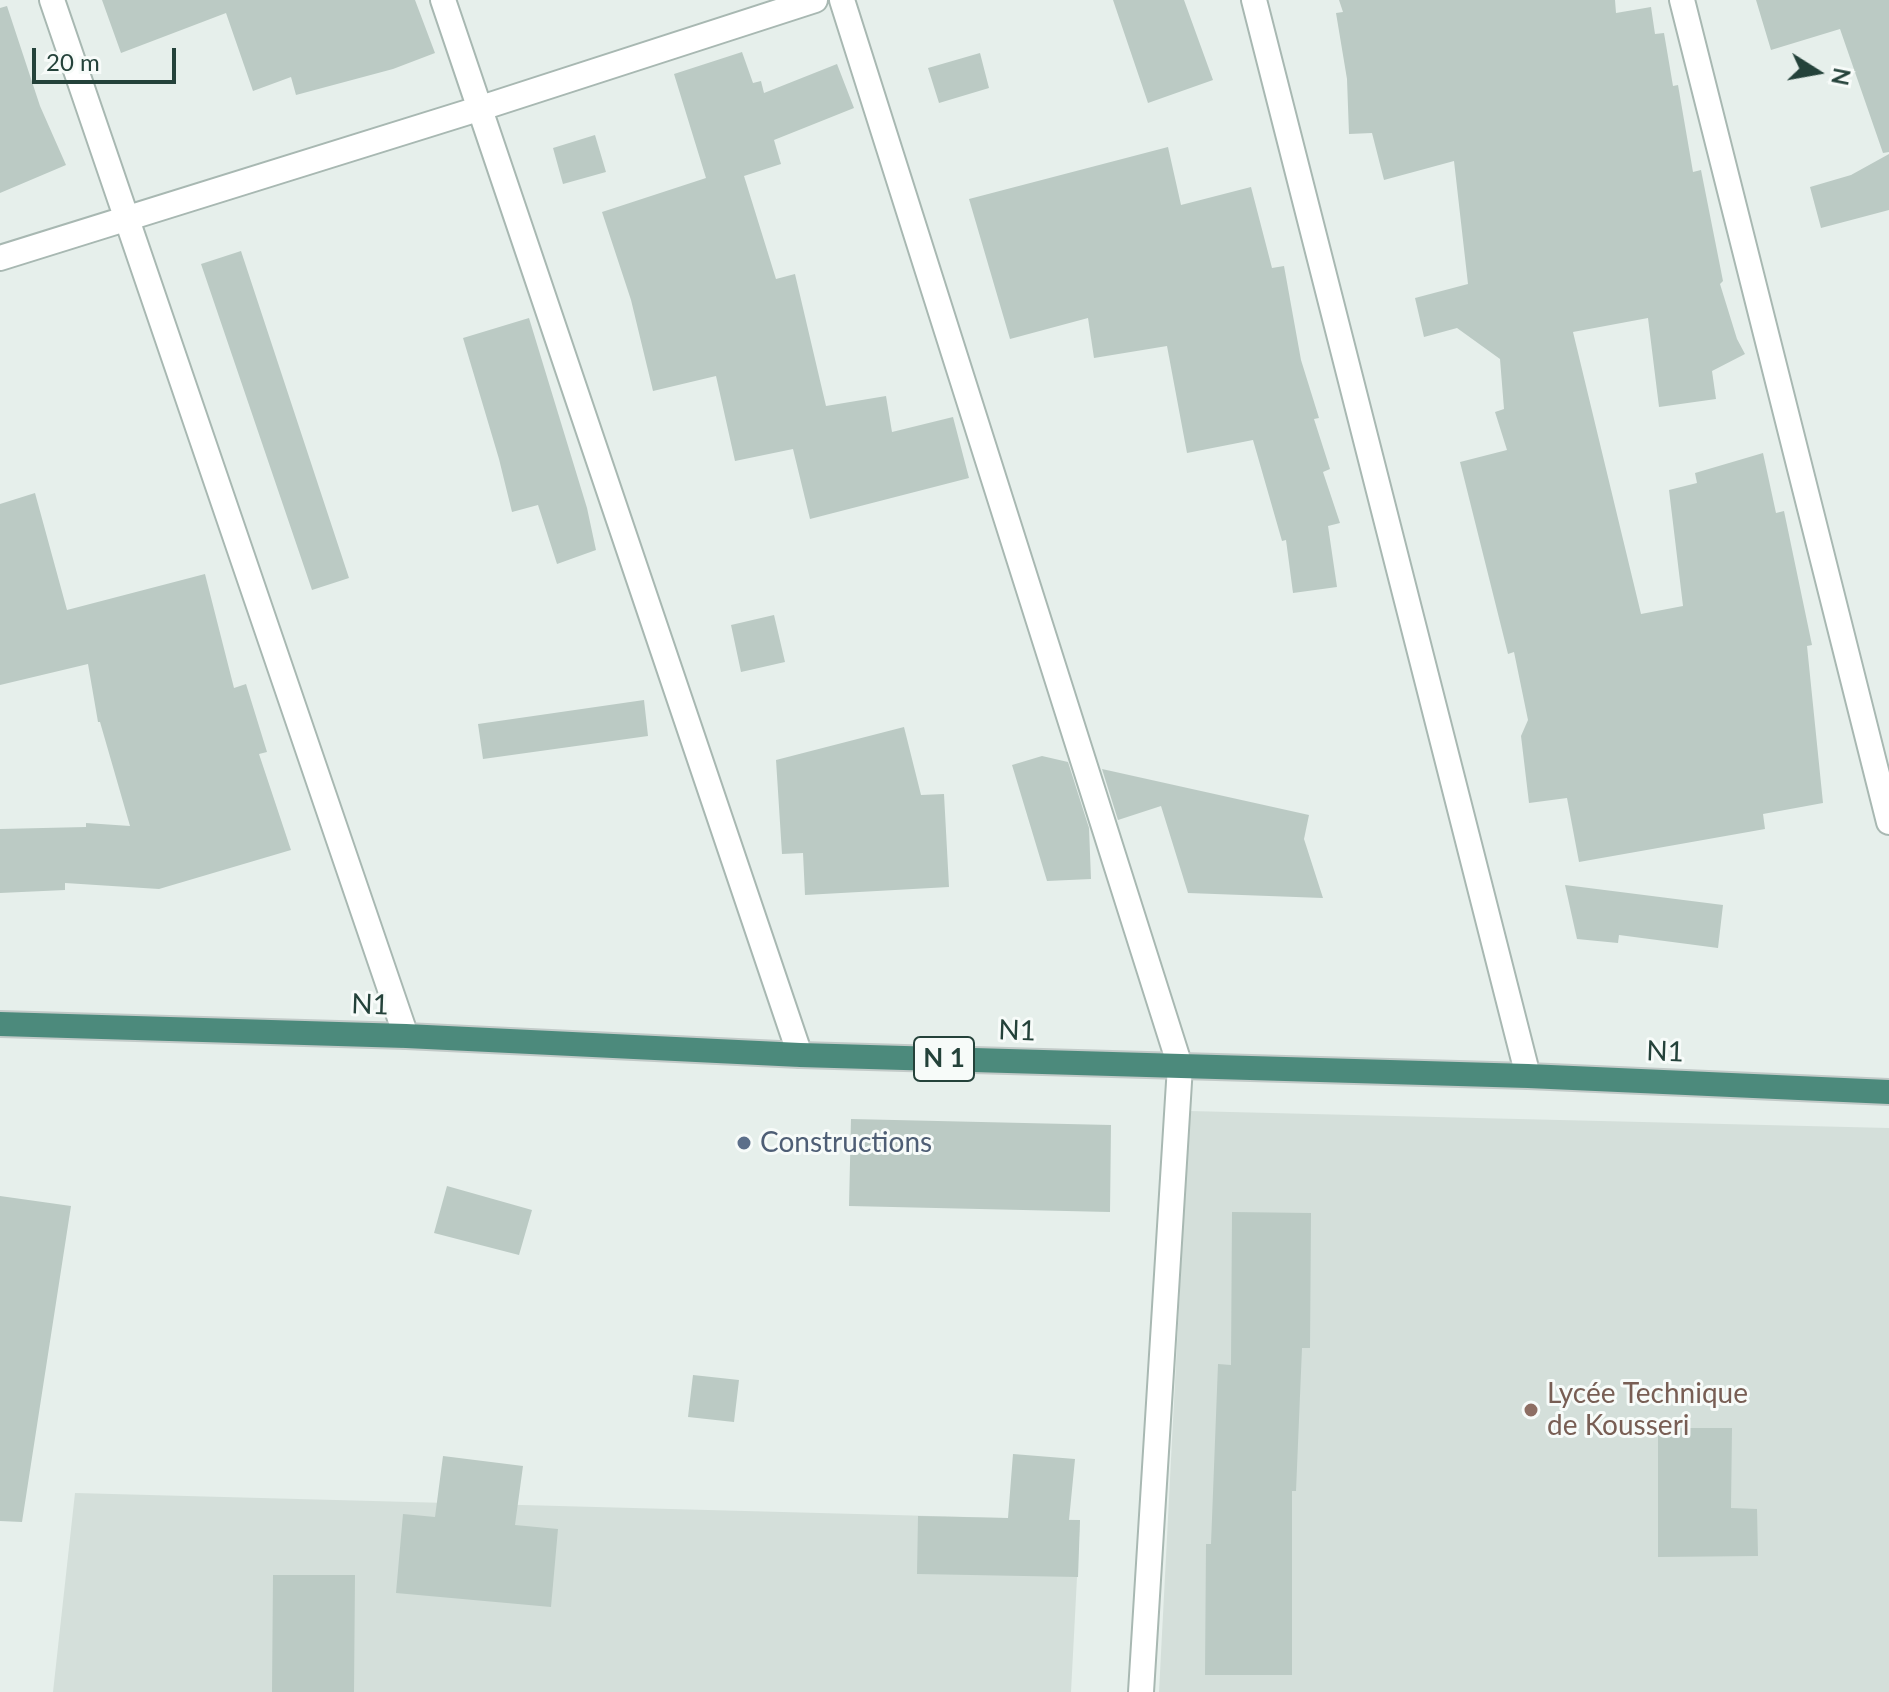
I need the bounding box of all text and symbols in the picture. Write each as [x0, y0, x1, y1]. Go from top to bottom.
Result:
scale bar [36, 32, 180, 82]
north arrow [1777, 32, 1857, 112]
text: 20 m [46, 47, 100, 76]
text: N [1826, 66, 1856, 88]
street label: N1 [351, 988, 389, 1022]
street label: N1 [998, 1014, 1036, 1048]
street label: N1 [1646, 1035, 1684, 1069]
road number: N 1 [914, 1037, 974, 1081]
place label: Constructions [760, 1126, 932, 1160]
marker: Constructions [735, 1134, 753, 1152]
place label: Lycée Technique de Kousseri [1547, 1377, 1748, 1443]
marker: Lycée Technique de Kousseri [1522, 1401, 1540, 1419]

